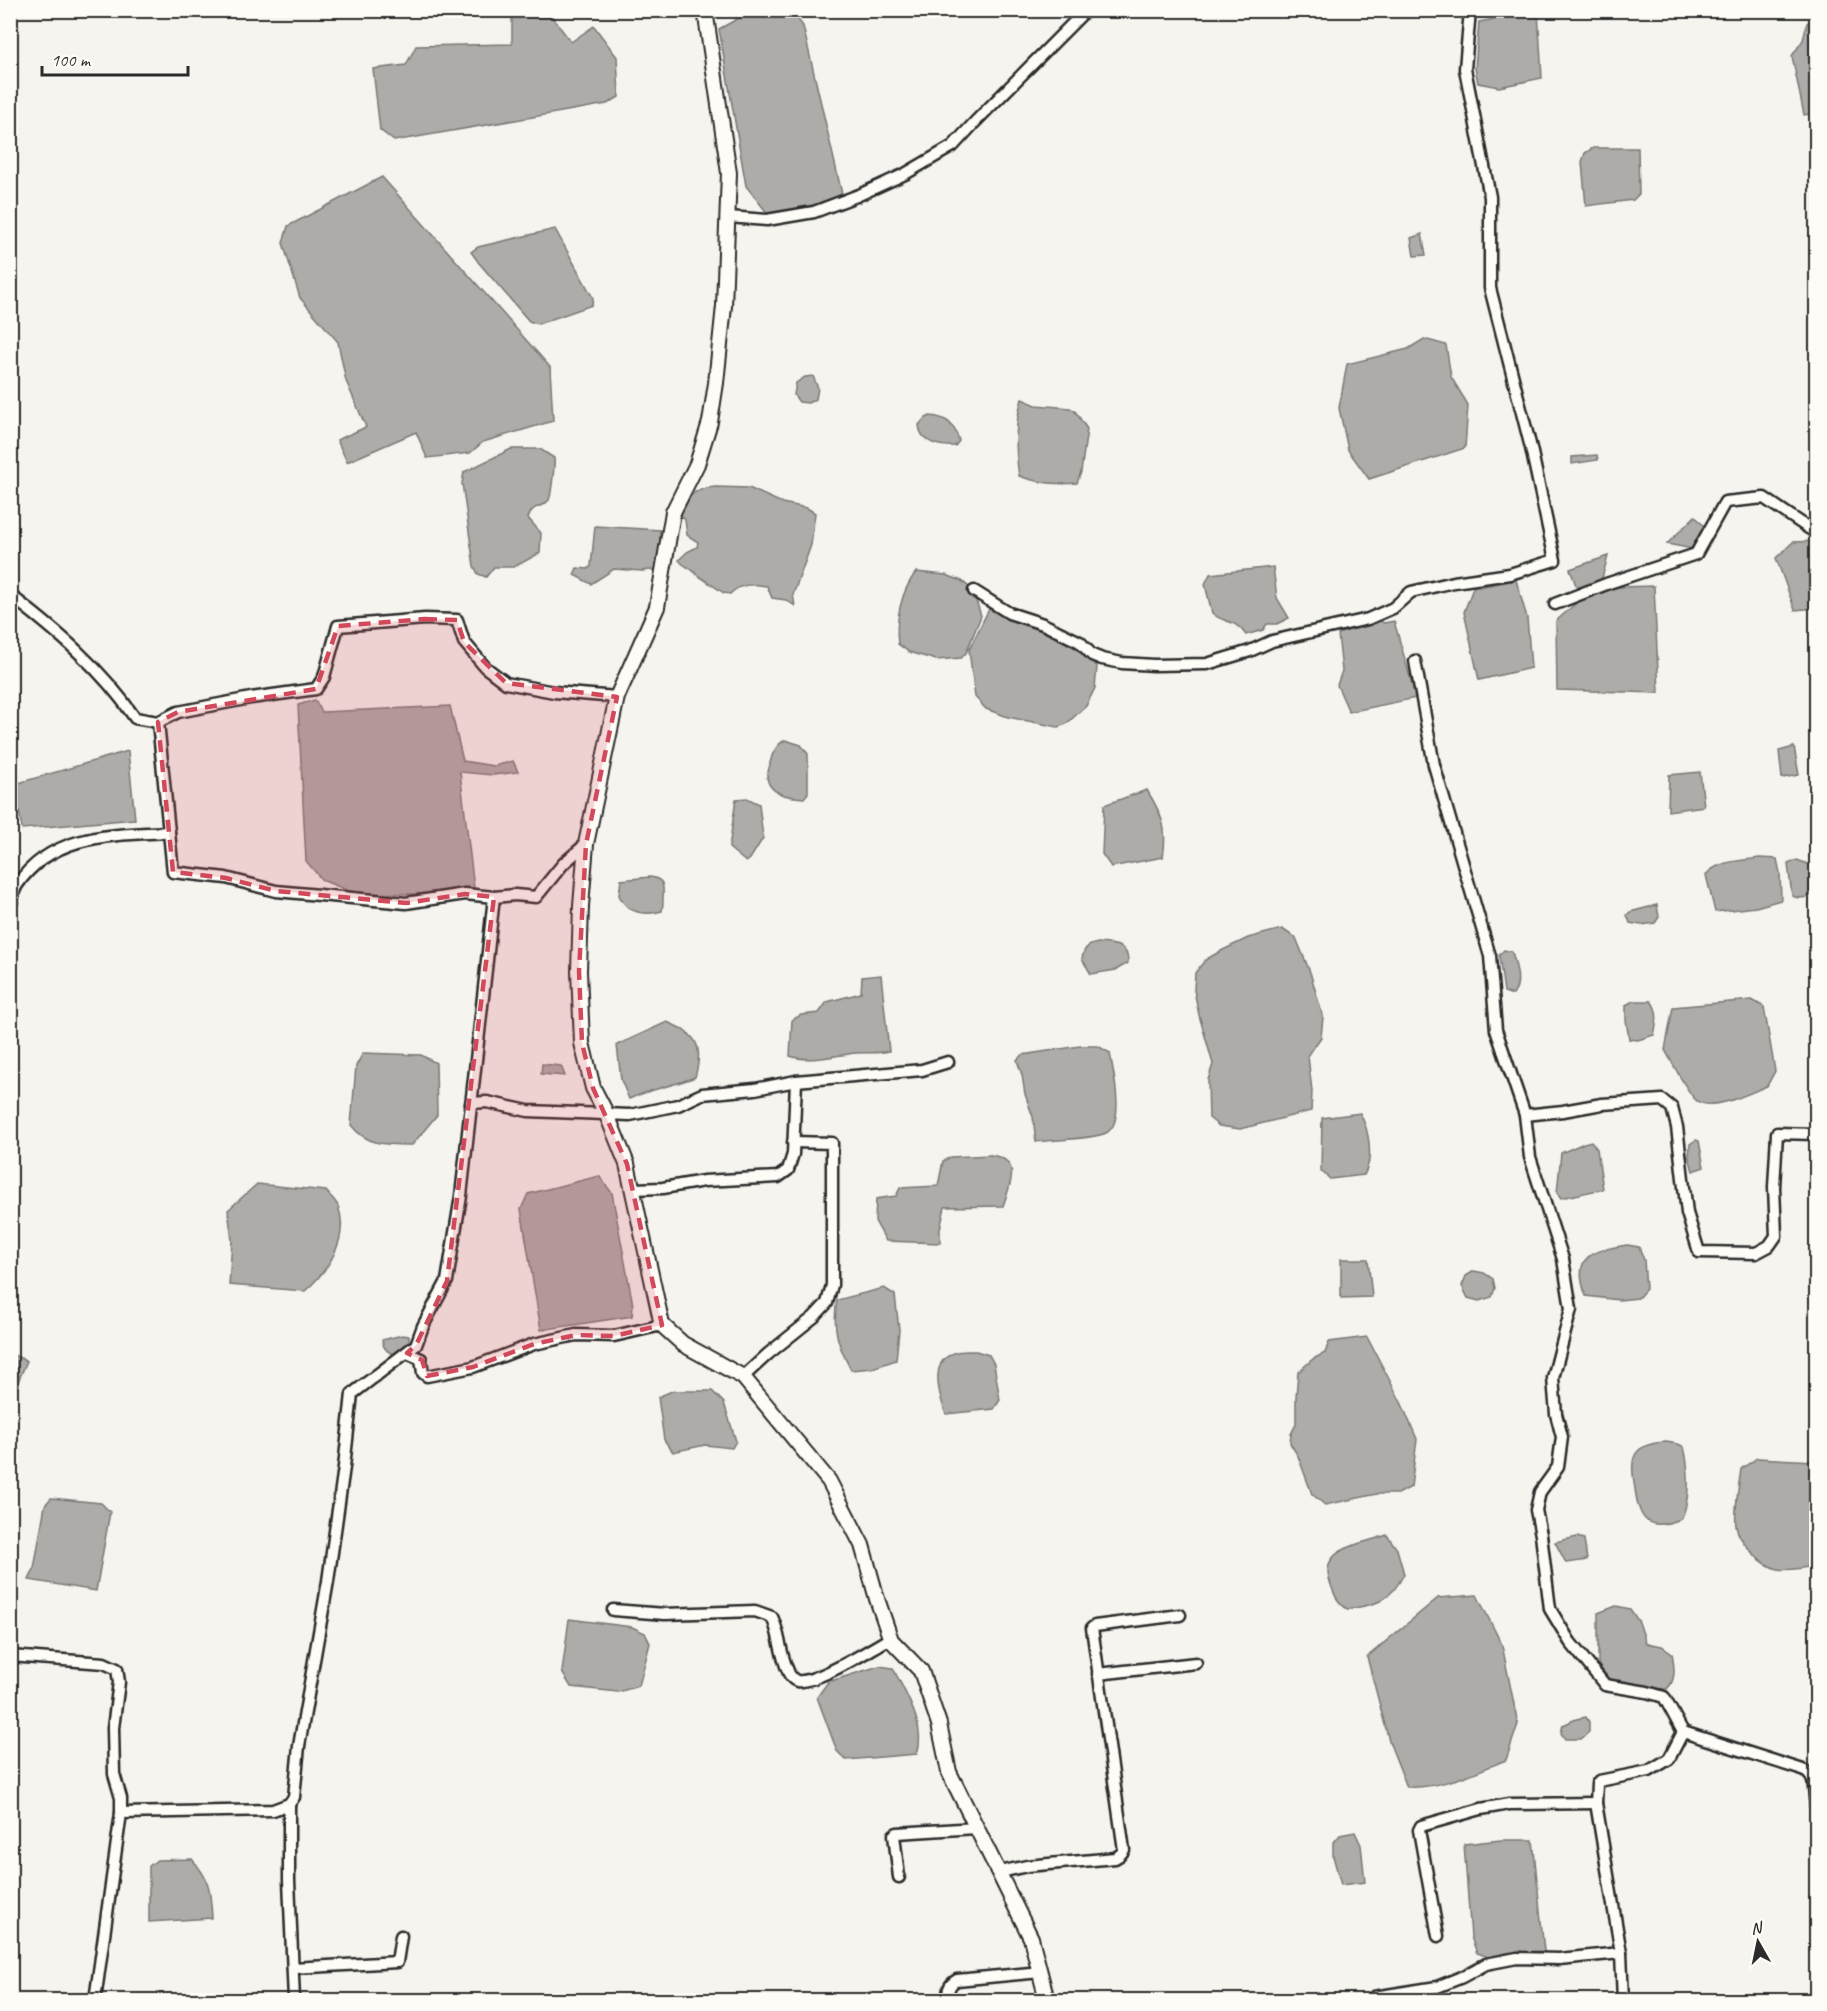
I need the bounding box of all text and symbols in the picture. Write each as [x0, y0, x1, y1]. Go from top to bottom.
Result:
scale bar [42, 39, 188, 77]
text: 100 m [51, 49, 92, 71]
north arrow [1728, 1912, 1788, 1972]
text: N [1749, 1917, 1765, 1939]

